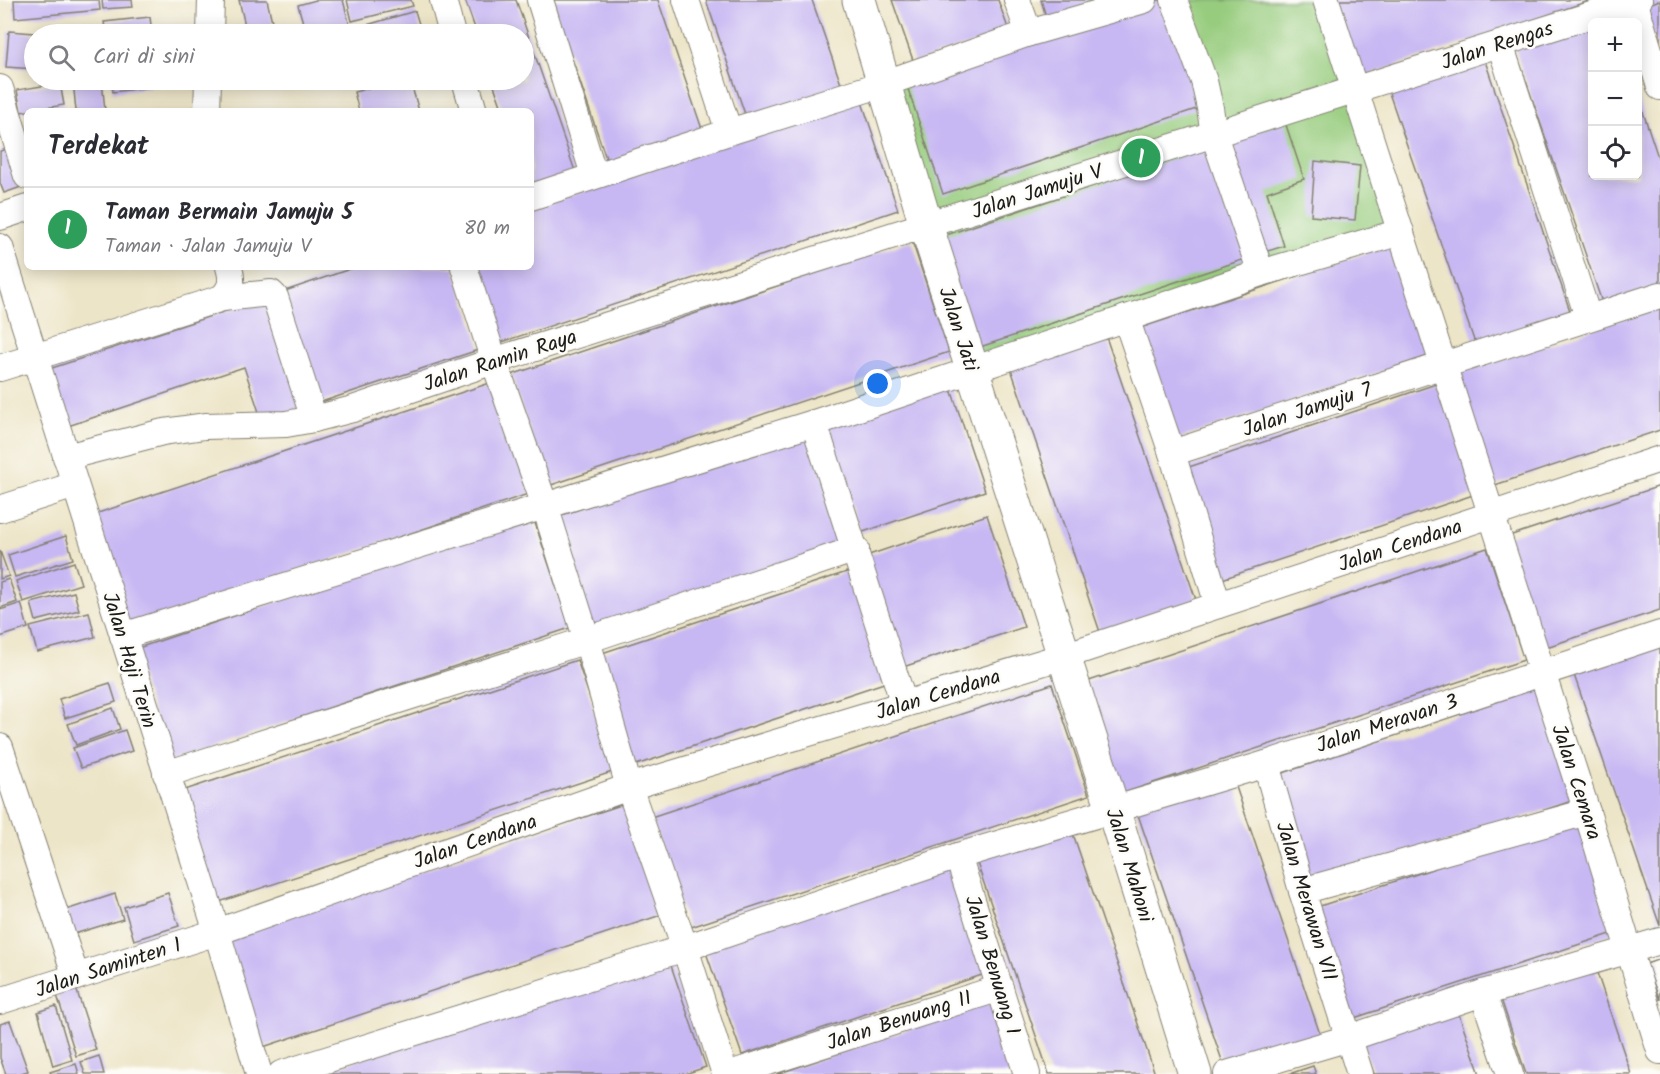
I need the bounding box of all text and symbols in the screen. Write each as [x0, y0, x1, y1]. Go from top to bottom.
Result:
street label: Jalan Rengas [1437, 13, 1558, 80]
map controls [1588, 18, 1642, 180]
button: + [1588, 18, 1642, 72]
search box [24, 24, 534, 90]
text: Cari di sini [93, 40, 194, 75]
icon: search [45, 41, 78, 74]
button: − [1588, 72, 1642, 126]
text: Terdekat [48, 126, 149, 168]
button: locate [1588, 126, 1642, 180]
pin: 1 [1122, 136, 1160, 180]
street label: Jalan Jamuju V [968, 155, 1109, 229]
text: Taman Bermain Jamuju 5 [105, 196, 353, 231]
text: 1 [64, 213, 71, 245]
text: 80 m [464, 213, 510, 245]
text: Taman · Jalan Jamuju V [105, 231, 311, 263]
street label: Jalan Jati [928, 283, 987, 377]
street label: Jalan Ramin Raya [419, 321, 581, 402]
your location [863, 369, 892, 398]
street label: Jalan Jamuju 7 [1238, 374, 1378, 447]
street label: Jalan Cendana [1334, 511, 1467, 582]
street label: Jalan Haji Terin [92, 588, 165, 733]
street label: Jalan Cendana [872, 661, 1005, 730]
street label: Jalan Meravan 3 [1312, 686, 1463, 763]
street label: Jalan Cemara [1541, 720, 1610, 844]
street label: Jalan Mahoni [1096, 804, 1162, 927]
street label: Jalan Cendana [409, 806, 542, 879]
street label: Jalan Merawan VII [1266, 818, 1345, 985]
street label: Jalan Benuang I [955, 892, 1028, 1039]
street label: Jalan Saminten 1 [31, 929, 186, 1008]
street label: Jalan Benuang II [823, 982, 976, 1060]

